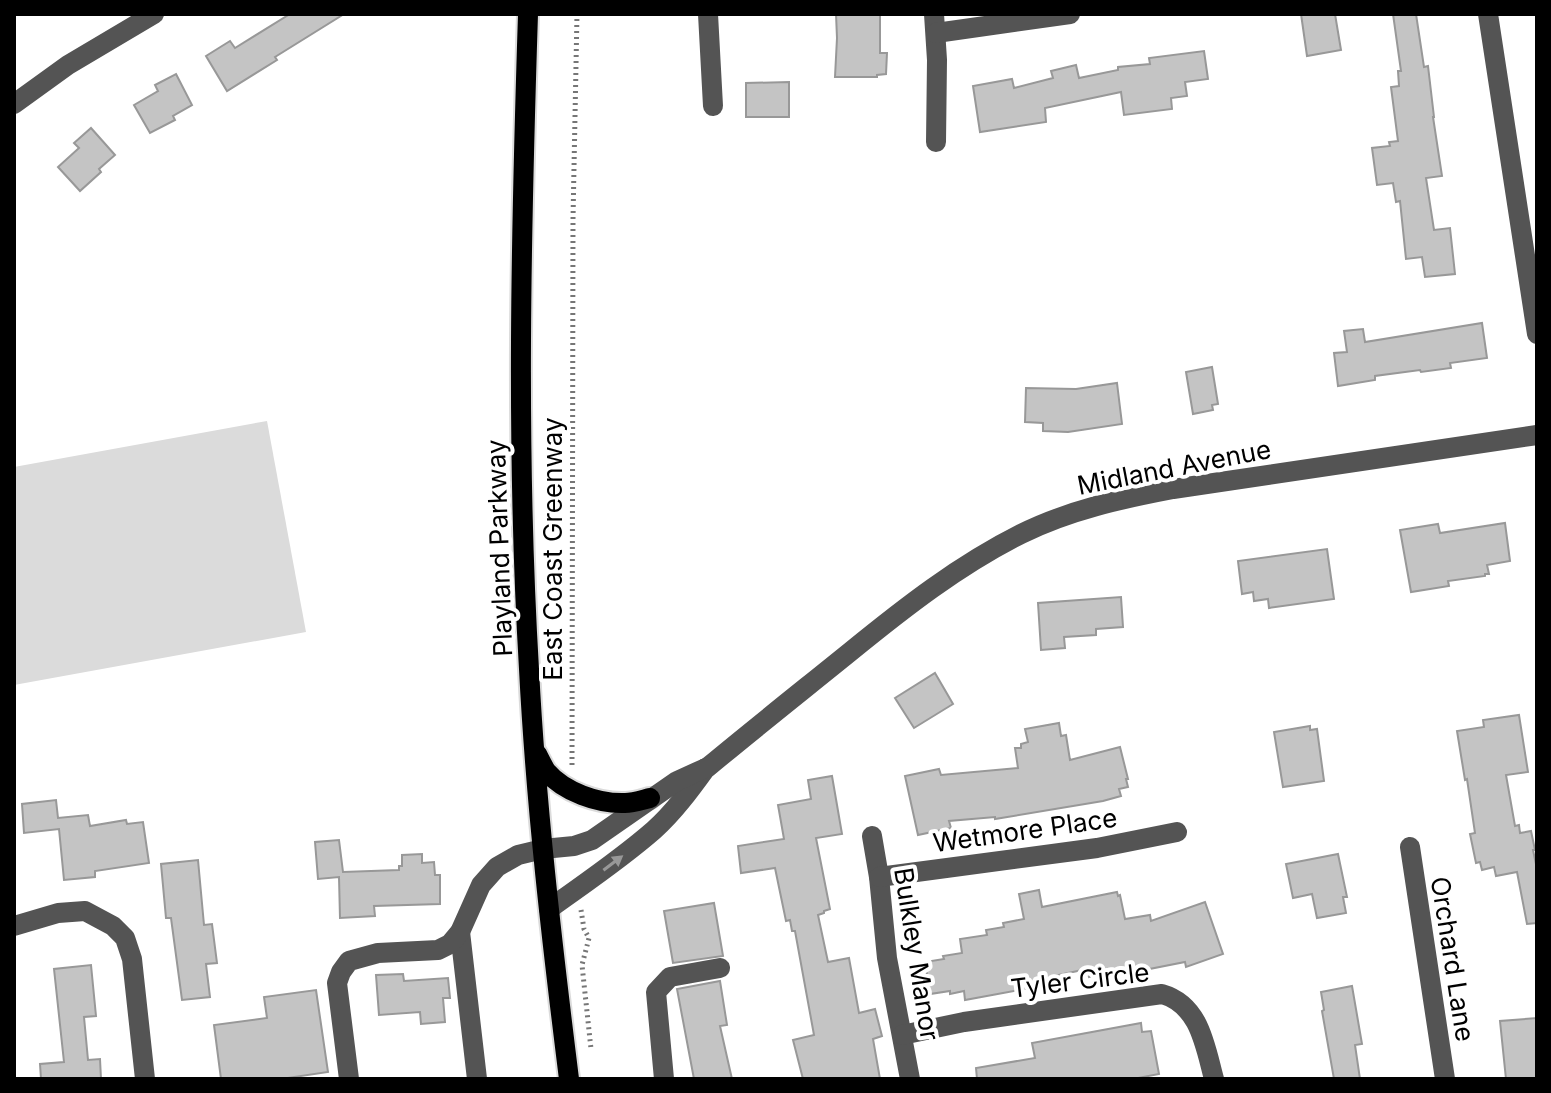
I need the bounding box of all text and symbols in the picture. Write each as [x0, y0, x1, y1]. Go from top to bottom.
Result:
street label: East Coast Greenway [537, 417, 568, 681]
street label: Midland Avenue [1075, 433, 1273, 501]
street label: Playland Parkway [480, 439, 518, 657]
street label: Wetmore Place [931, 802, 1119, 858]
one-way arrow [602, 856, 623, 871]
street label: Bulkley Manor [888, 865, 946, 1043]
street label: Orchard Lane [1425, 874, 1481, 1044]
street label: Tyler Circle [1009, 956, 1151, 1004]

